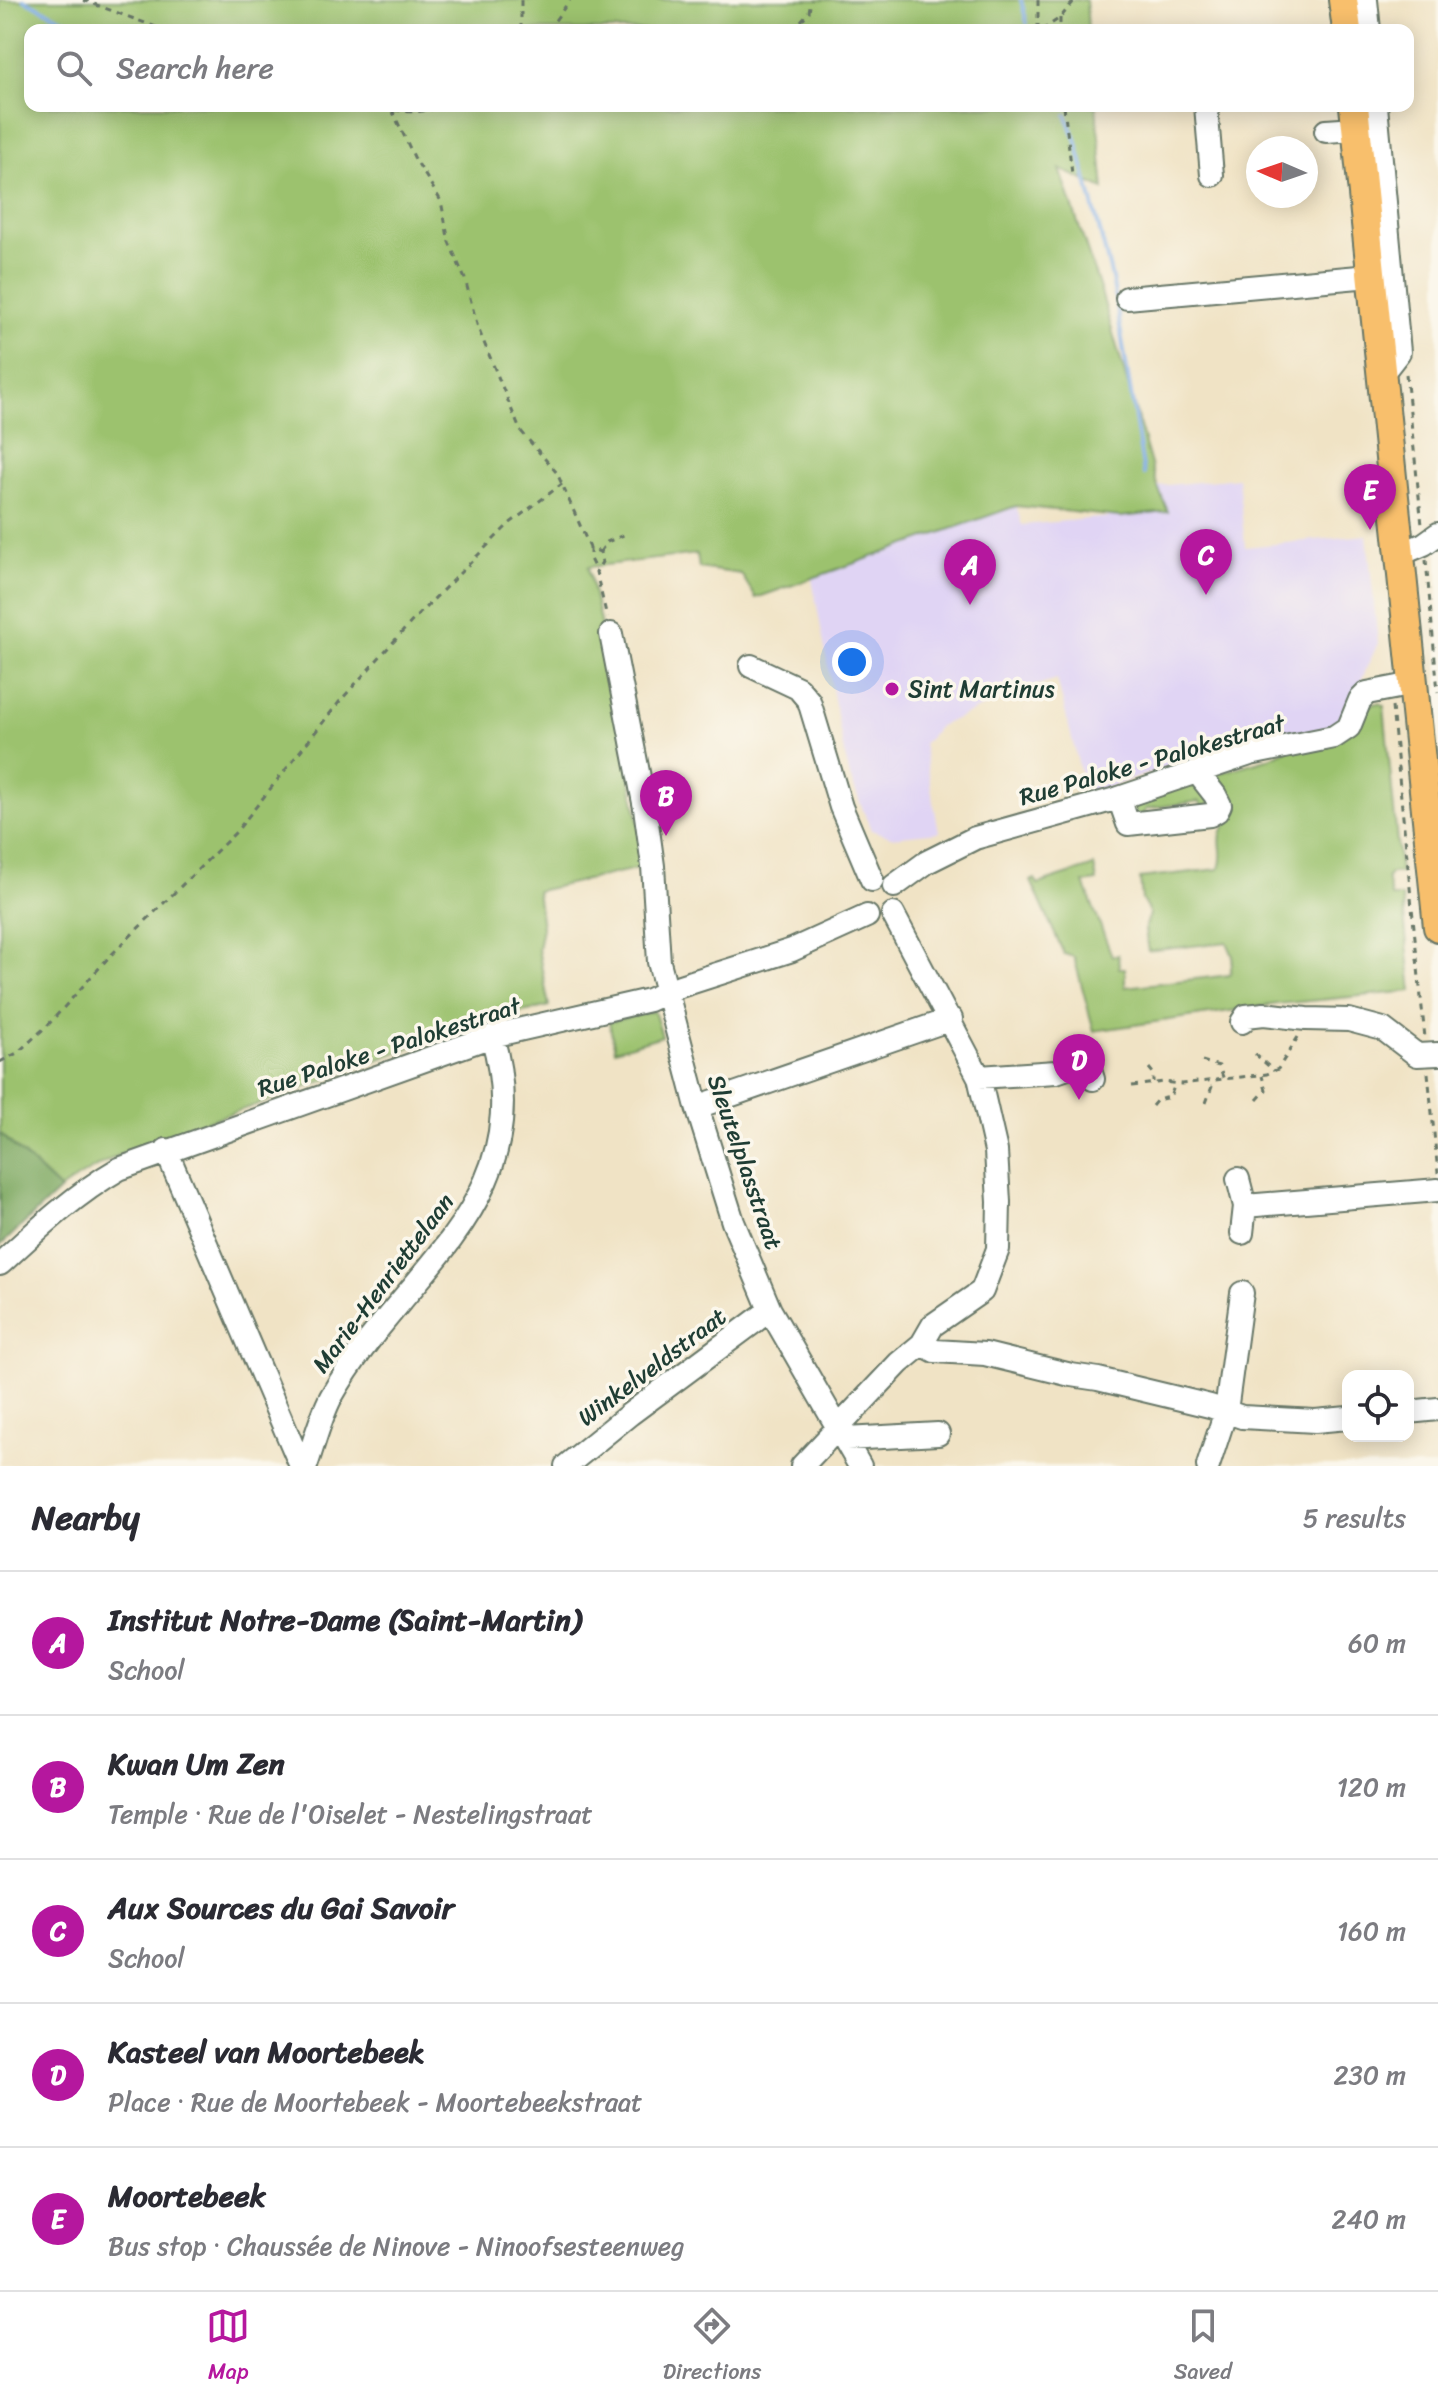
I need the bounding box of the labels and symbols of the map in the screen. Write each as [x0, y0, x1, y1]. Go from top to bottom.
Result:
north arrow [1246, 136, 1318, 208]
pin: E [1344, 464, 1396, 530]
pin: C [1180, 529, 1232, 595]
pin: A [944, 539, 996, 605]
your location [832, 642, 872, 682]
place label: Sint Martinus [908, 668, 1055, 710]
marker: Sint Martinus [883, 680, 901, 698]
street label: Rue Paloke - Palokestraat [1014, 702, 1291, 818]
pin: B [640, 770, 692, 836]
street label: Rue Paloke - Palokestraat [252, 984, 527, 1109]
pin: D [1053, 1034, 1105, 1100]
street label: Sleutelplasstraat [695, 1068, 795, 1256]
street label: Marie-Henriettelaan [301, 1184, 465, 1382]
street label: Winkelveldstraat [568, 1297, 736, 1437]

